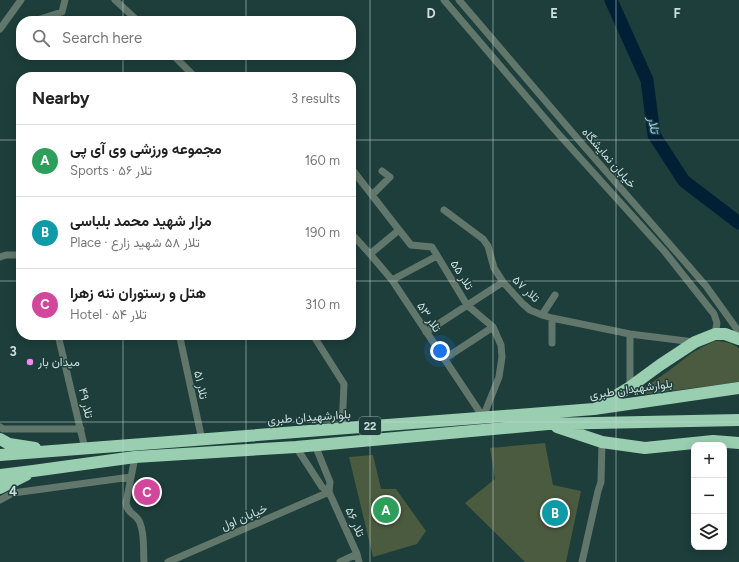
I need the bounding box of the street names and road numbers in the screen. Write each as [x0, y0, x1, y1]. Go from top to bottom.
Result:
street label: خیابان نمایشگاه [579, 125, 639, 191]
street label: تلار ۵۵ [447, 258, 477, 293]
street label: تلار ۵۷ [509, 273, 543, 306]
street label: تلار ۵۳ [413, 299, 444, 335]
street label: تلار ۵۱ [190, 369, 211, 401]
street label: بلوارشهیدان طبری [589, 376, 674, 403]
street label: تلار ۴۹ [75, 386, 96, 420]
street label: بلوارشهیدان طبری [267, 407, 351, 428]
road number: 22 [359, 417, 381, 435]
street label: خیابان اول [219, 501, 270, 534]
street label: تلار ۵۶ [341, 505, 368, 540]

